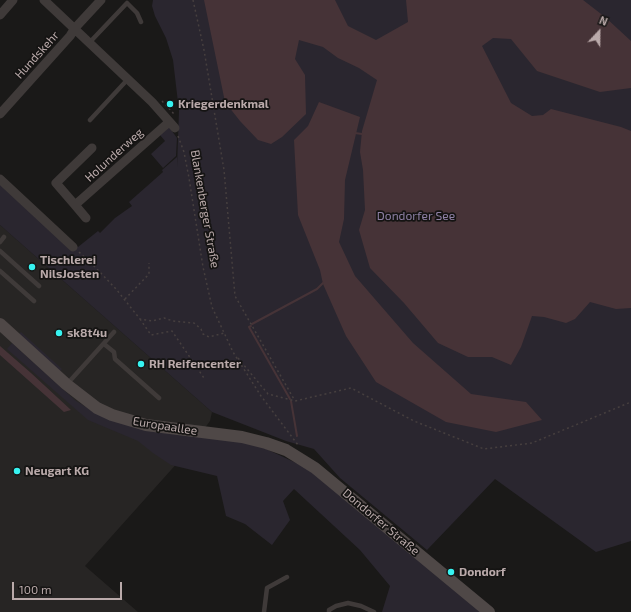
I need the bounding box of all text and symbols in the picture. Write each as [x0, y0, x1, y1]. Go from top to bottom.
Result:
north arrow [579, 12, 619, 52]
text: N [598, 13, 610, 28]
street label: Hundskehr [12, 28, 62, 82]
place label: Kriegerdenkmal [178, 97, 269, 111]
marker: Kriegerdenkmal [165, 99, 175, 109]
street label: Holunderweg [82, 125, 146, 185]
street label: Blankenberger Straße [188, 149, 222, 269]
park label: Dondorfer See [377, 209, 455, 223]
place label: Tischlerei NilsJosten [40, 253, 99, 281]
marker: Tischlerei NilsJosten [27, 262, 37, 272]
place label: sk8t4u [67, 326, 107, 340]
marker: sk8t4u [54, 328, 64, 338]
place label: RH Reifencenter [149, 357, 241, 371]
marker: RH Reifencenter [136, 359, 146, 369]
street label: Europaallee [132, 414, 198, 438]
place label: Neugart KG [25, 464, 89, 478]
marker: Neugart KG [12, 466, 22, 476]
street label: Dondorfer Straße [340, 486, 422, 558]
place label: Dondorf [459, 565, 506, 579]
marker: Dondorf [446, 567, 456, 577]
scale bar [14, 574, 124, 600]
text: 100 m [19, 582, 51, 596]

